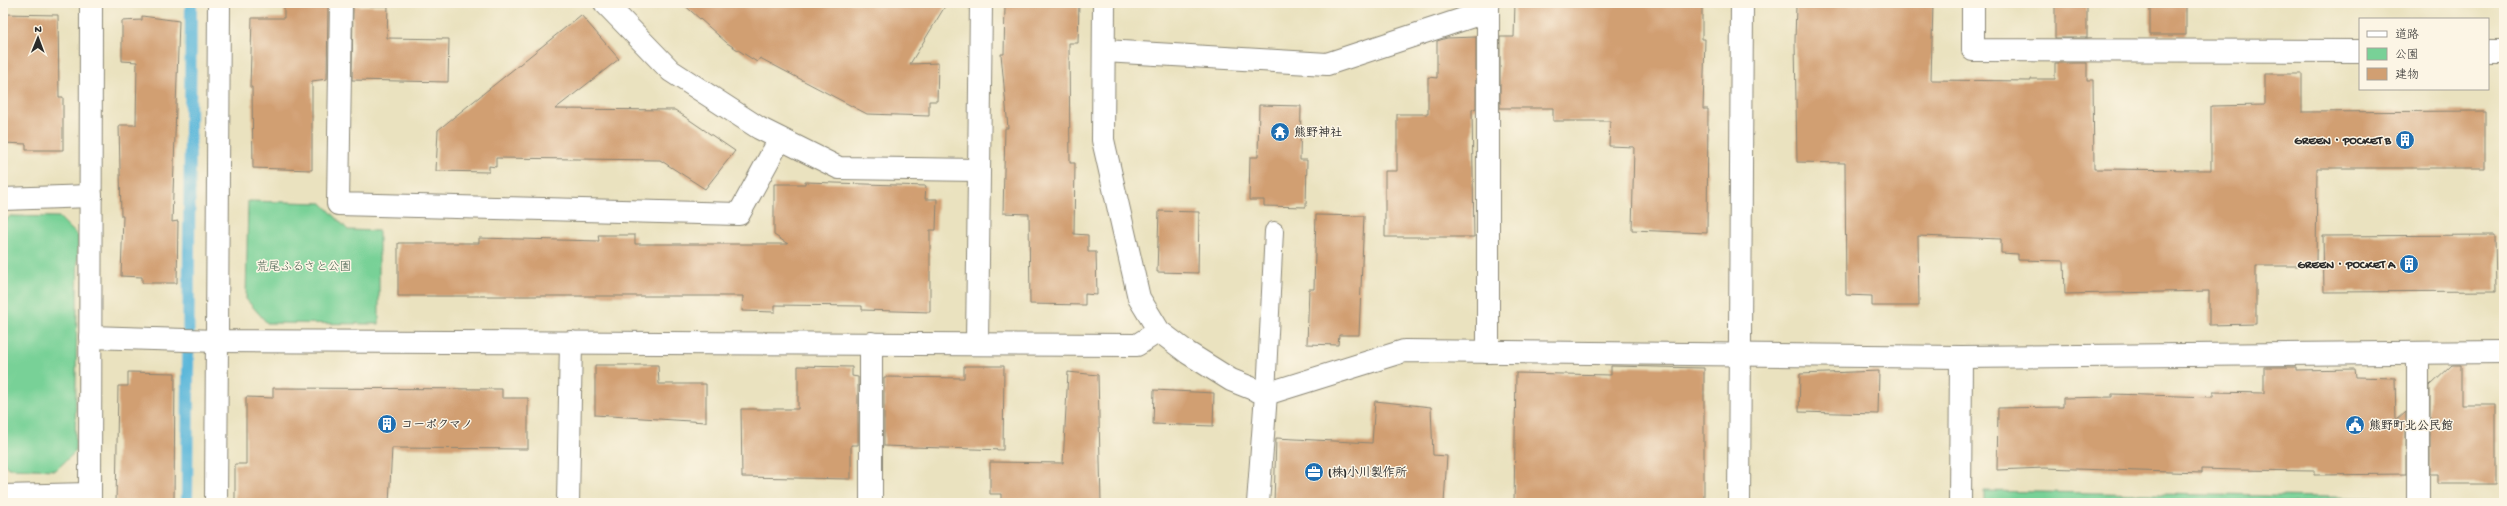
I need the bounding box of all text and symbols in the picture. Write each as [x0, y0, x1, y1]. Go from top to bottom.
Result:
north arrow [18, 18, 58, 58]
legend [2359, 18, 2489, 90]
text: N [34, 24, 42, 36]
text: 道路 [2395, 28, 2419, 43]
text: 公園 [2395, 48, 2419, 63]
text: 建物 [2395, 68, 2419, 83]
temple icon: 熊野神社 [1269, 121, 1291, 143]
place label: 熊野神社 [1294, 126, 1342, 141]
building icon: GREEN・POCKET B [2394, 129, 2416, 151]
place label: GREEN・POCKET B [2294, 135, 2392, 149]
building icon: GREEN・POCKET A [2398, 253, 2420, 275]
place label: GREEN・POCKET A [2297, 259, 2396, 273]
park label: 荒尾ふるさと公園 [256, 260, 352, 275]
building icon: コーポクマノ [376, 413, 398, 435]
public building icon: 熊野町北公民館 [2344, 414, 2366, 436]
place label: コーポクマノ [401, 419, 473, 433]
place label: 熊野町北公民館 [2369, 419, 2453, 434]
office icon: (株)小川製作所 [1303, 461, 1325, 483]
place label: (株)小川製作所 [1328, 466, 1408, 481]

